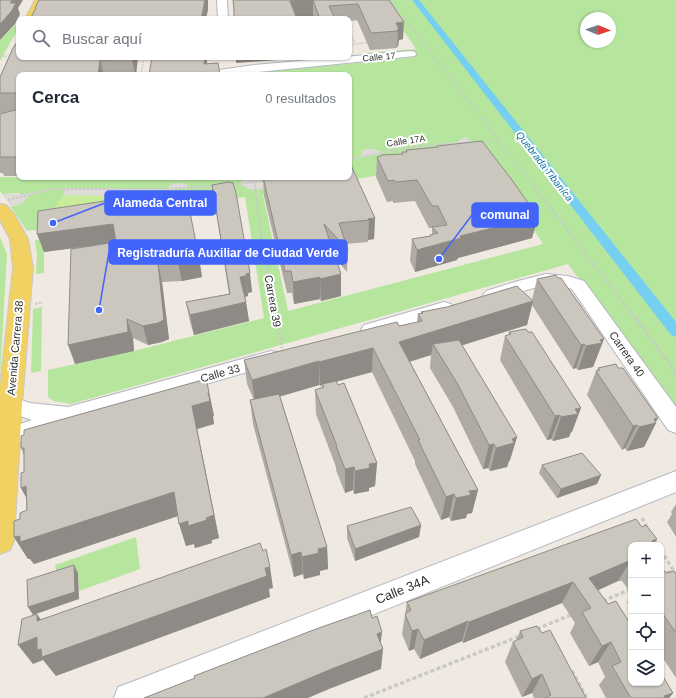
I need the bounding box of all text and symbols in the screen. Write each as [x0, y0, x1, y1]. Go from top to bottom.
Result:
north arrow [580, 12, 616, 48]
search box [16, 16, 352, 60]
icon: search [30, 27, 52, 49]
text: Buscar aquí [62, 30, 142, 47]
street label: Calle 17 [362, 51, 396, 63]
text: Cerca [32, 88, 79, 107]
text: 0 resultados [265, 91, 336, 106]
water label: Quebrada Tibaníca [514, 129, 576, 204]
street label: Calle 17A [386, 133, 426, 149]
callout: Alameda Central [105, 191, 216, 215]
text: Alameda Central [113, 196, 207, 210]
callout: comunal [472, 203, 538, 227]
text: comunal [480, 208, 530, 222]
callout: Registraduría Auxiliar de Ciudad Verde [109, 240, 347, 264]
text: Registraduría Auxiliar de Ciudad Verde [117, 246, 339, 260]
street label: Carrera 39 [263, 274, 283, 328]
street label: Avenida Carrera 38 [5, 300, 25, 396]
street label: Carrera 40 [607, 329, 647, 379]
street label: Calle 33 [199, 362, 241, 384]
map controls [628, 542, 664, 686]
button: + [628, 542, 664, 578]
street label: Calle 34A [373, 572, 431, 607]
button: − [628, 578, 664, 614]
button: locate [628, 614, 664, 650]
button: layers [628, 650, 664, 686]

